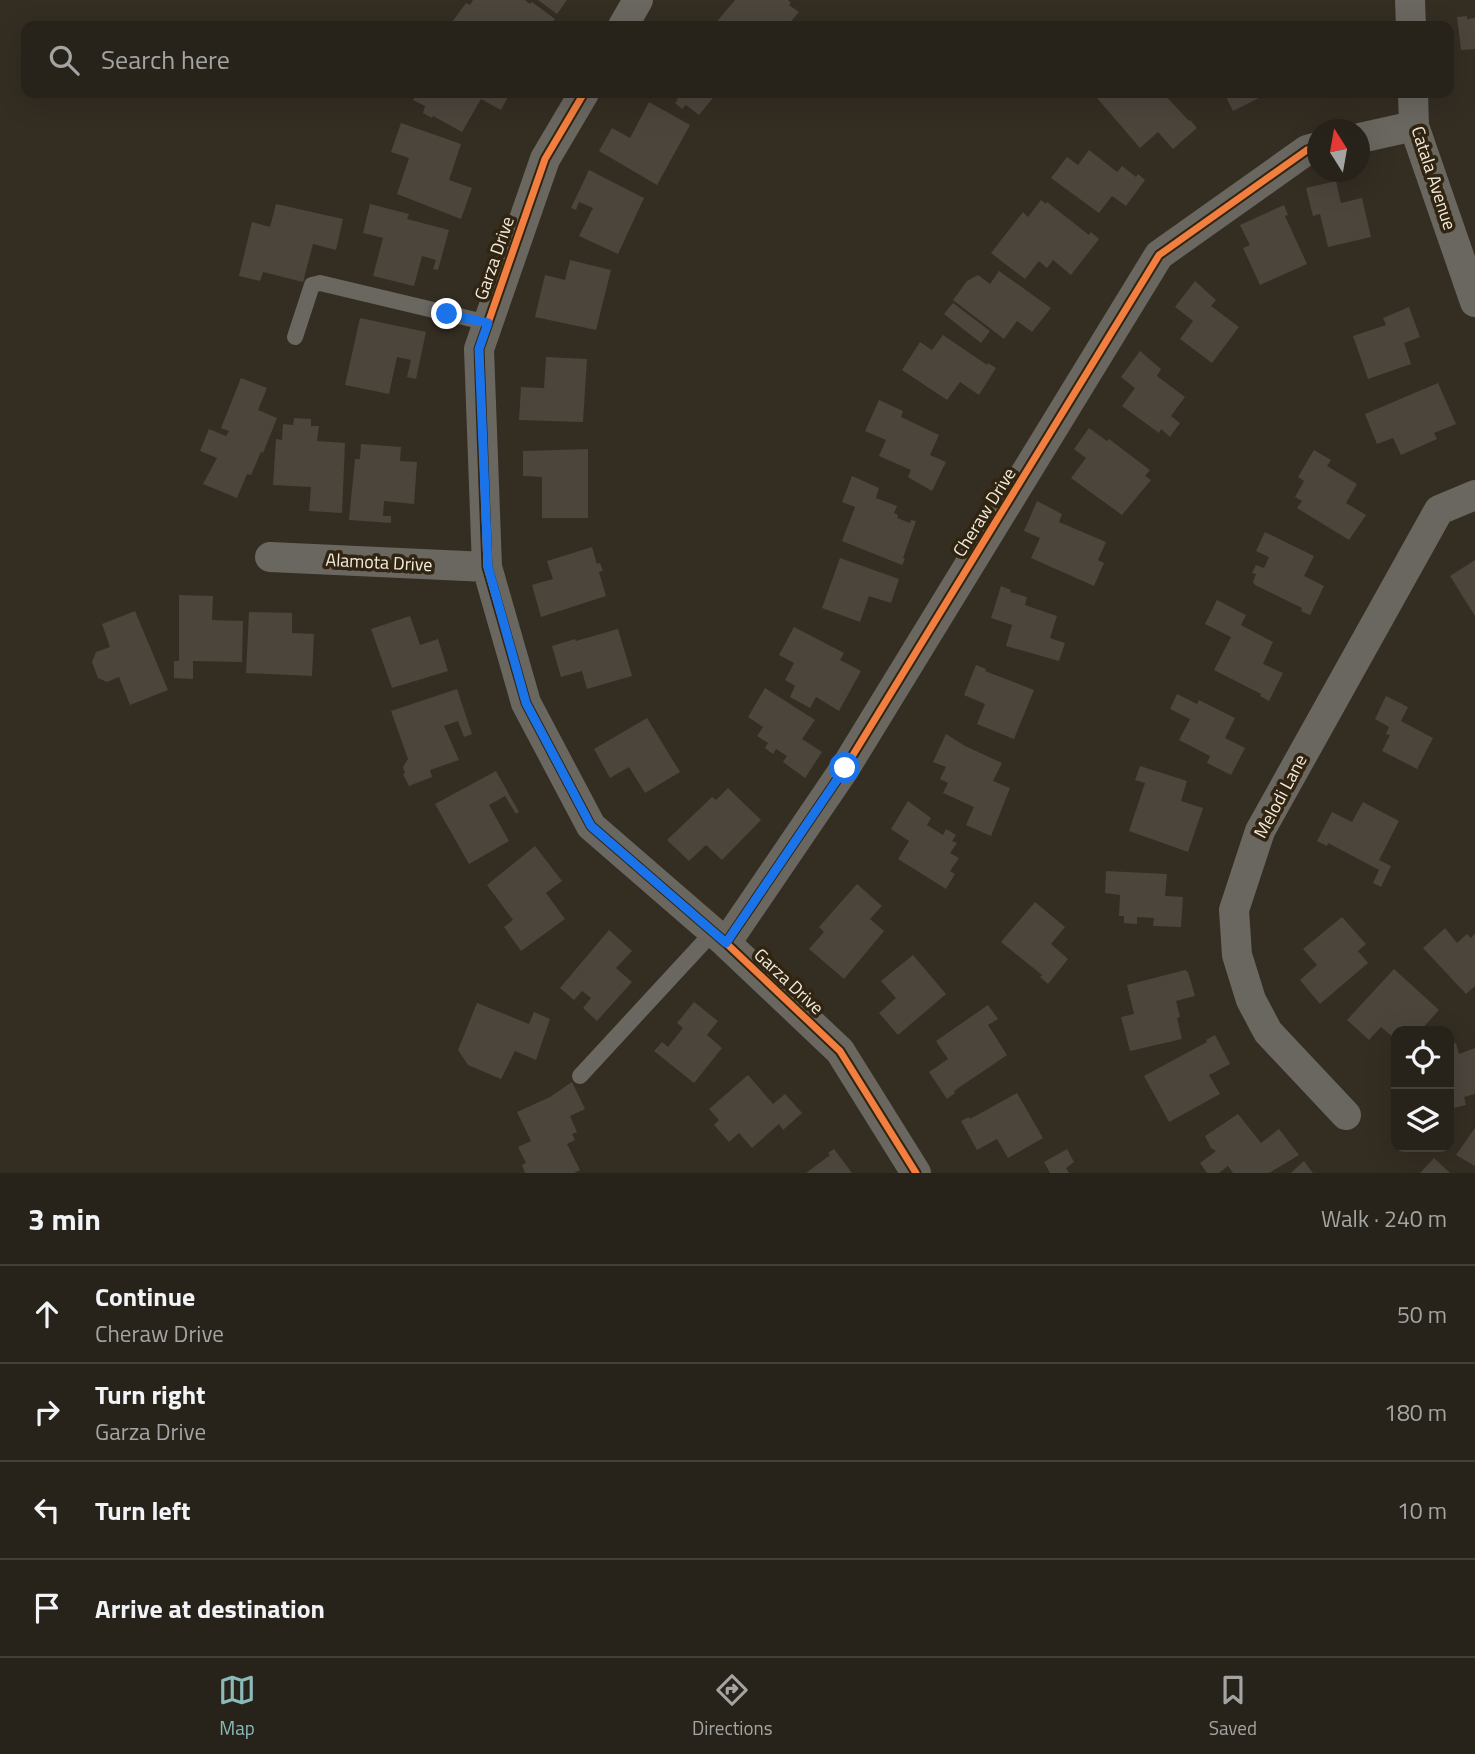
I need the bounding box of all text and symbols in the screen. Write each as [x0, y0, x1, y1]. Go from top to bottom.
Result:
search box [21, 21, 1454, 98]
text: Search here [101, 40, 230, 79]
icon: search [45, 41, 83, 79]
north arrow [1307, 119, 1370, 182]
street label: Catala Avenue [1405, 123, 1463, 233]
street label: Garza Drive [467, 213, 521, 303]
route end [431, 298, 462, 329]
street label: Cheraw Drive [946, 462, 1022, 562]
street label: Alamota Drive [325, 546, 433, 578]
street label: Melodi Lane [1247, 749, 1313, 843]
route start [829, 752, 860, 783]
street label: Garza Drive [748, 942, 830, 1020]
map controls [1391, 1026, 1454, 1152]
button: locate [1391, 1026, 1454, 1089]
button: layers [1391, 1089, 1454, 1152]
text: 3 min [28, 1196, 101, 1242]
text: Walk · 240 m [1321, 1201, 1447, 1236]
text: Continue [95, 1277, 195, 1316]
icon: ahead [28, 1295, 66, 1333]
text: 50 m [1397, 1297, 1447, 1332]
text: Cheraw Drive [95, 1316, 224, 1351]
text: Turn right [95, 1375, 206, 1414]
icon: right [28, 1393, 66, 1431]
text: 180 m [1384, 1395, 1447, 1430]
text: Garza Drive [95, 1414, 206, 1449]
icon: left [28, 1491, 66, 1529]
text: Turn left [95, 1491, 190, 1530]
text: 10 m [1397, 1493, 1447, 1528]
icon: arrive [28, 1589, 66, 1627]
text: Arrive at destination [95, 1589, 325, 1628]
tab: Map [218, 1671, 256, 1742]
tab: Directions [692, 1671, 773, 1742]
tab: Saved [1209, 1671, 1257, 1742]

